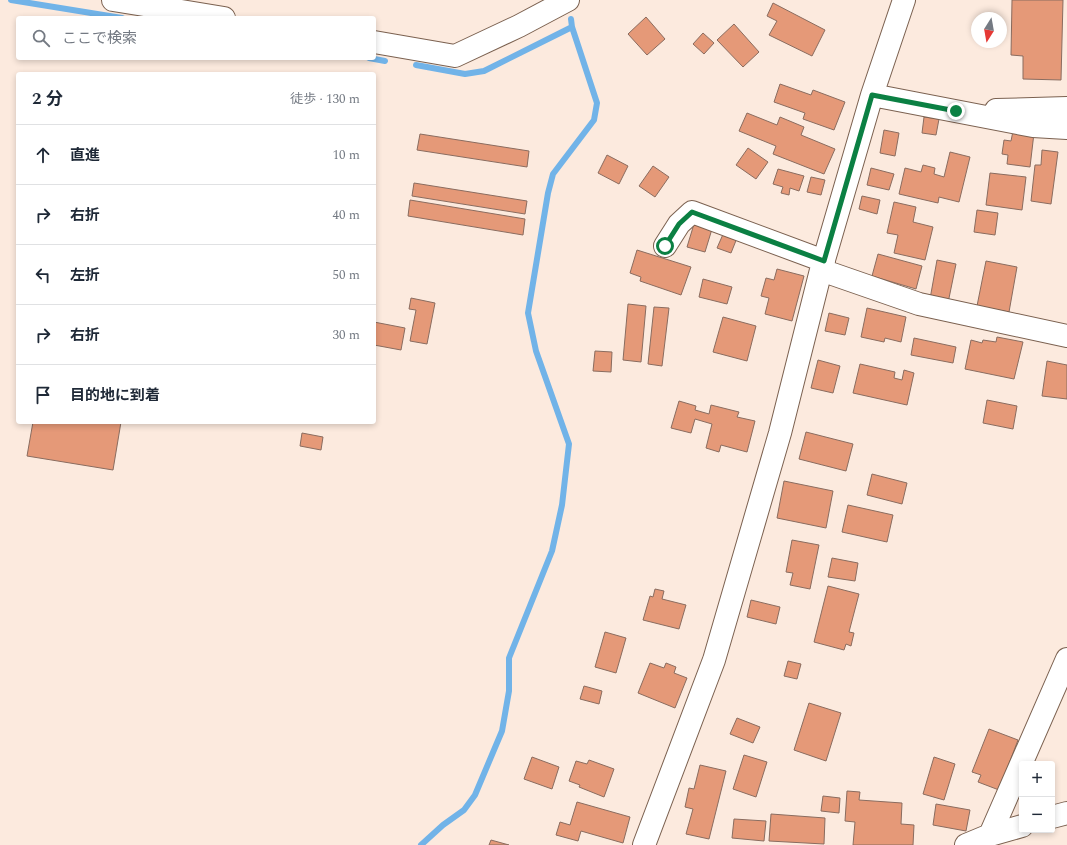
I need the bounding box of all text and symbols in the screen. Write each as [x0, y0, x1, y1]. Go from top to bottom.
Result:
north arrow [971, 12, 1007, 48]
search box [16, 16, 376, 60]
icon: search [30, 27, 52, 49]
text: ここで検索 [62, 27, 137, 50]
text: 2 分 [32, 86, 63, 112]
text: 徒歩 · 130 m [290, 89, 360, 109]
route end [947, 102, 965, 120]
icon: ahead [32, 144, 54, 166]
text: 直進 [70, 144, 100, 167]
text: 10 m [333, 145, 360, 165]
icon: right [32, 204, 54, 226]
text: 右折 [70, 204, 100, 227]
text: 40 m [333, 205, 360, 225]
route start [656, 237, 674, 255]
icon: left [32, 264, 54, 286]
text: 左折 [70, 264, 100, 287]
text: 50 m [333, 265, 360, 285]
icon: right [32, 324, 54, 346]
text: 右折 [70, 324, 100, 347]
text: 30 m [333, 325, 360, 345]
icon: arrive [32, 384, 54, 406]
text: 目的地に到着 [70, 384, 160, 407]
map controls [1019, 761, 1055, 833]
button: + [1019, 761, 1055, 797]
button: − [1019, 797, 1055, 833]

